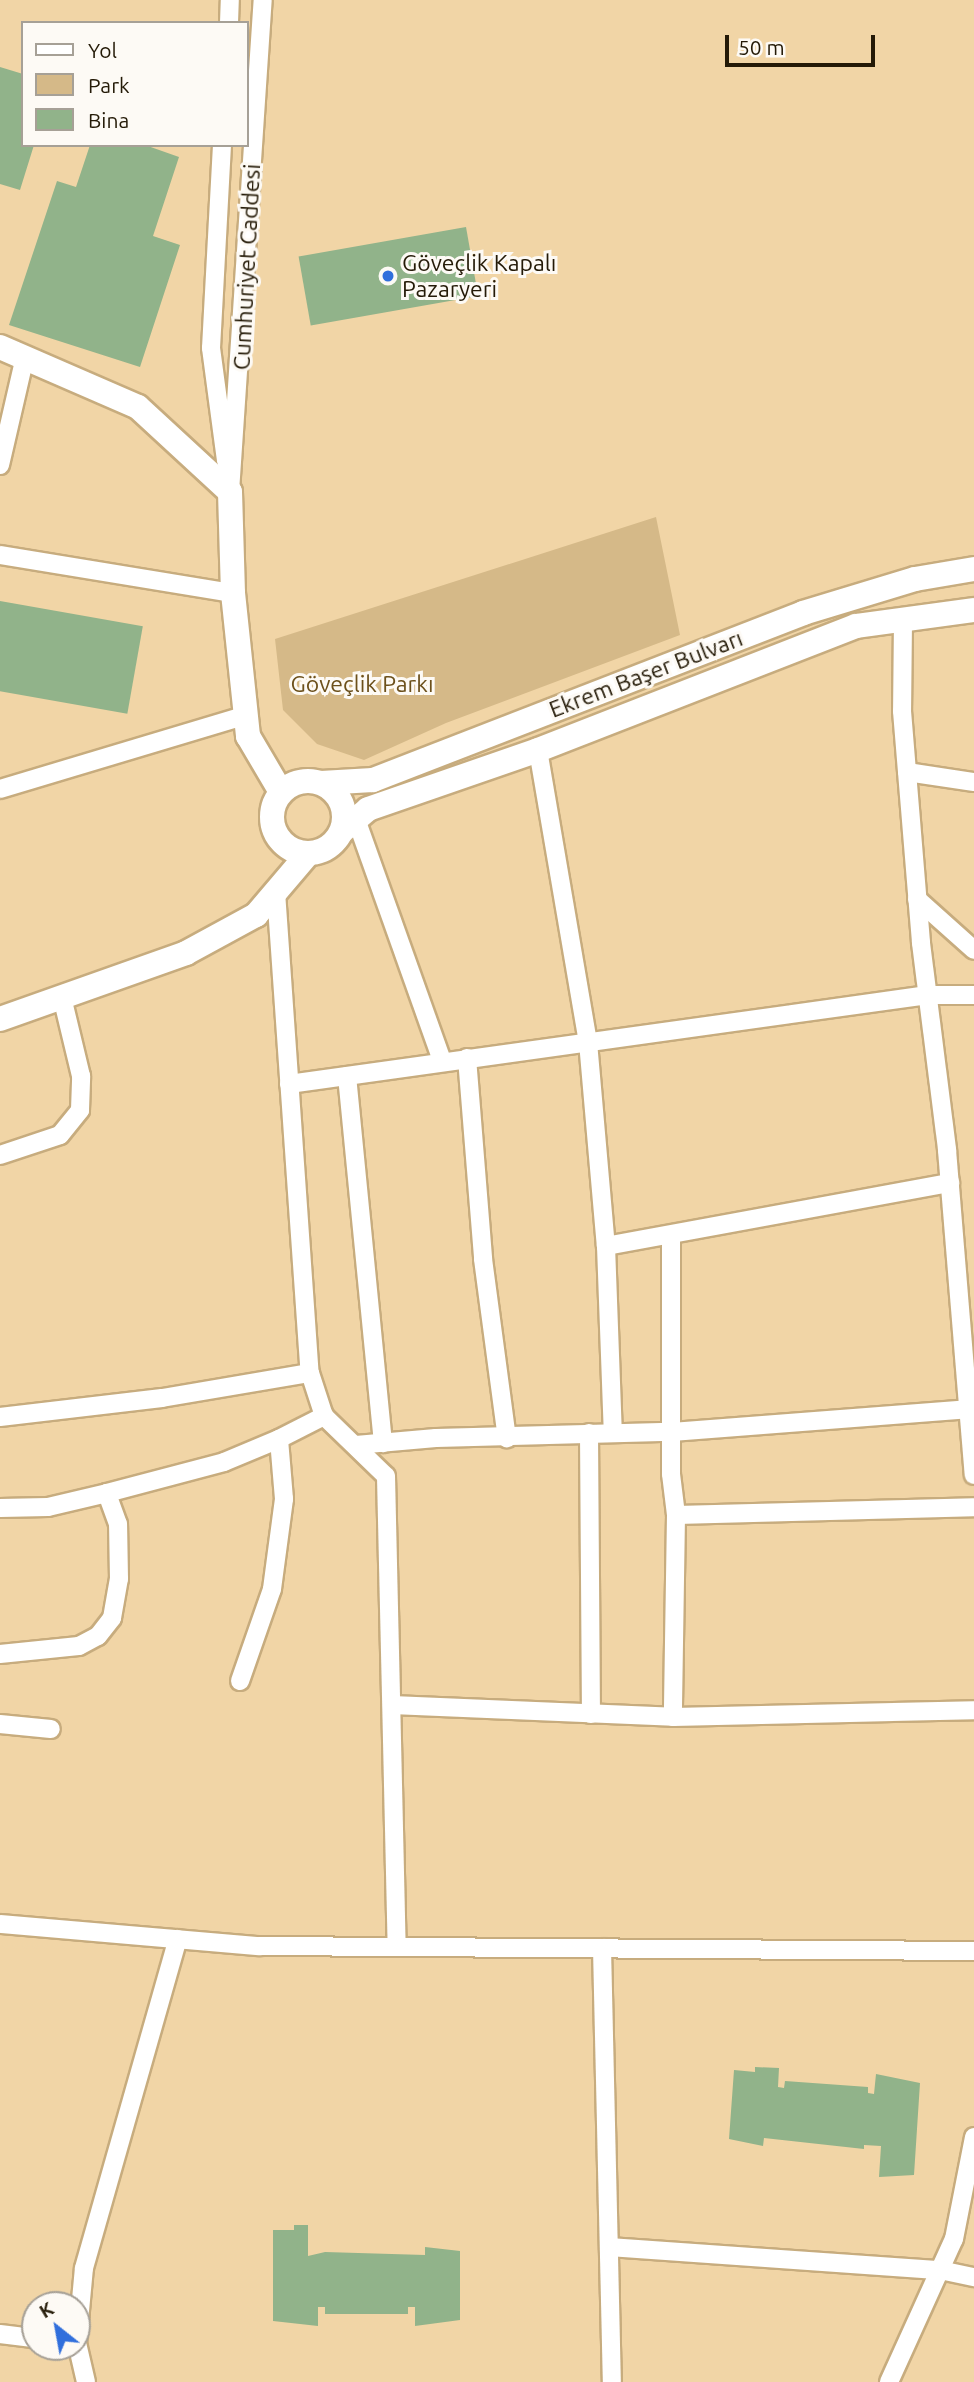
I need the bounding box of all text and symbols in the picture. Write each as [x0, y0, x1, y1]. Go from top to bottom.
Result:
legend [21, 21, 248, 147]
scale bar [729, 21, 880, 65]
text: 50 m [738, 35, 785, 59]
text: Yol [88, 38, 117, 62]
text: Park [88, 73, 130, 97]
text: Bina [88, 108, 129, 132]
street label: Cumhuriyet Caddesi [228, 163, 266, 371]
place label: Göveçlik Kapalı Pazaryeri [402, 249, 556, 303]
marker: Göveçlik Kapalı Pazaryeri [380, 268, 396, 284]
street label: Ekrem Başer Bulvarı [545, 624, 747, 724]
park label: Göveçlik Parkı [290, 670, 434, 698]
north arrow [21, 2291, 91, 2361]
text: K [35, 2297, 57, 2322]

